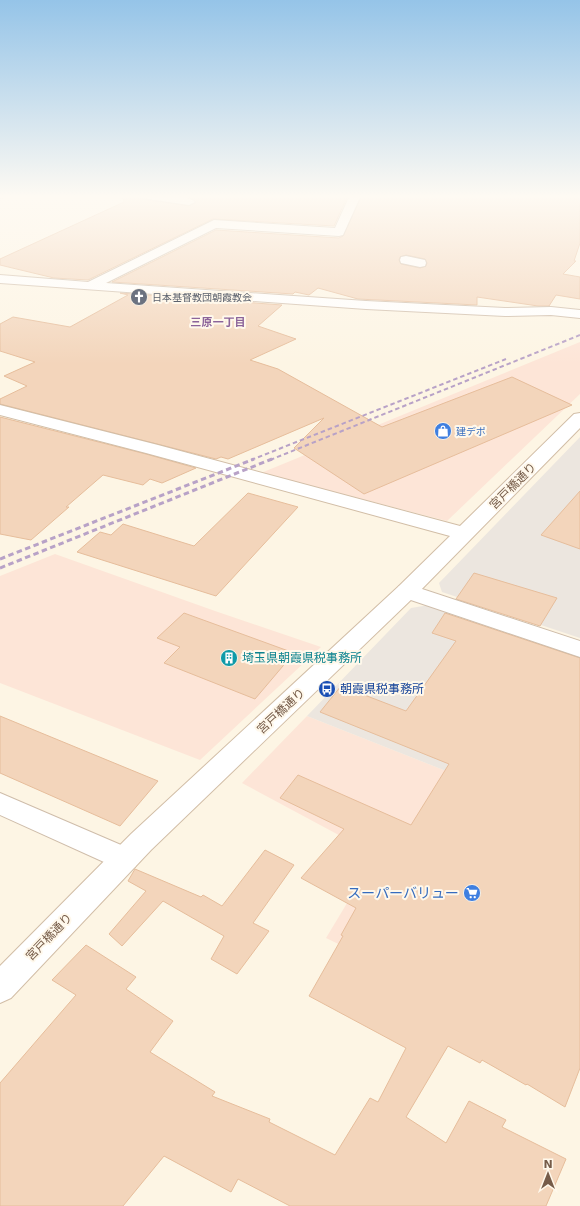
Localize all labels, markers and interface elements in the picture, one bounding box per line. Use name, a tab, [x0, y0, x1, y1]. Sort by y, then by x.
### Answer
church icon: 日本基督教団朝霞教会	[129, 287, 149, 307]
place label: 日本基督教団朝霞教会	[152, 292, 252, 303]
district label: 三原一丁目	[191, 316, 246, 329]
shop icon: 建デポ	[433, 421, 453, 441]
place label: 建デポ	[456, 426, 486, 437]
street label: 宮戸橋通り	[487, 460, 539, 512]
building icon: 埼玉県朝霞県税事務所	[219, 648, 239, 668]
place label: 埼玉県朝霞県税事務所	[242, 651, 362, 665]
bus stop icon: 朝霞県税事務所	[317, 679, 337, 699]
place label: 朝霞県税事務所	[340, 682, 424, 696]
street label: 宮戸橋通り	[254, 685, 308, 737]
supermarket icon: スーパーバリュー	[462, 883, 482, 903]
place label: スーパーバリュー	[347, 885, 459, 901]
street label: 宮戸橋通り	[23, 911, 75, 963]
north arrow	[528, 1154, 568, 1194]
text: N	[543, 1158, 553, 1171]

